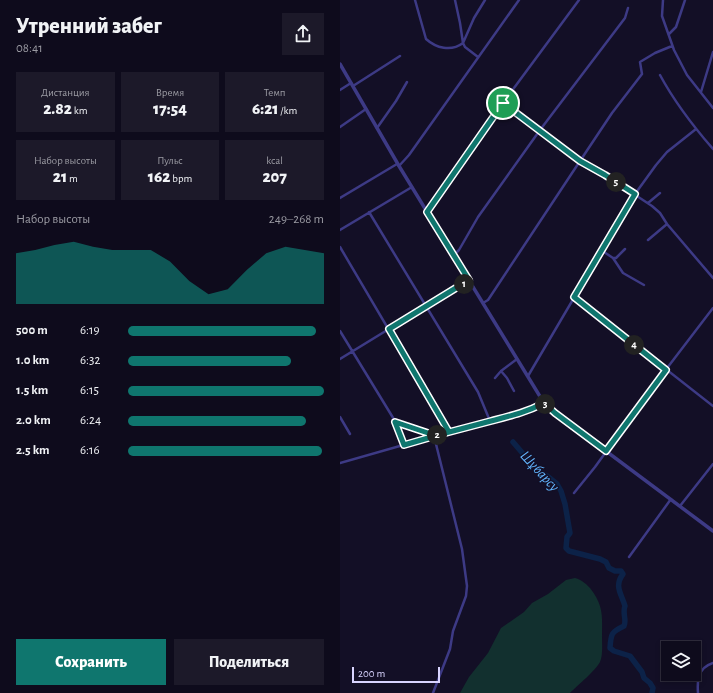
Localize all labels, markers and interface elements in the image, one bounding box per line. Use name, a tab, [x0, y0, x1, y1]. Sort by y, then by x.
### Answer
button: share	[282, 13, 324, 55]
text: Утренний забег	[16, 15, 162, 37]
text: 08:41	[16, 42, 43, 55]
pin	[486, 86, 520, 120]
text: Дистанция	[41, 87, 90, 98]
text: Время	[156, 87, 184, 98]
text: Темп	[264, 87, 286, 98]
icon: arrive	[492, 92, 514, 114]
text: 2.82	[43, 100, 72, 117]
text: 17:54	[153, 100, 187, 117]
text: 6:21	[252, 100, 279, 117]
text: km	[72, 105, 88, 116]
text: /km	[279, 105, 297, 116]
text: Набор высоты	[34, 155, 97, 166]
text: Пульс	[157, 155, 183, 166]
text: kcal	[266, 155, 283, 166]
text: 21	[53, 168, 67, 185]
text: 162	[148, 168, 170, 185]
text: 207	[262, 168, 287, 185]
pin: 5	[606, 172, 626, 192]
text: m	[67, 173, 78, 184]
text: bpm	[170, 173, 192, 184]
text: 5	[614, 176, 618, 187]
text: Набор высоты	[16, 213, 90, 226]
text: 249–268 m	[269, 213, 324, 226]
pin: 1	[454, 274, 474, 294]
text: 1	[462, 278, 466, 289]
text: 500 m	[16, 324, 48, 337]
text: 6:19	[80, 324, 100, 337]
pin: 4	[624, 335, 644, 355]
text: 4	[631, 339, 637, 350]
text: 1.0 km	[16, 354, 49, 367]
text: 6:32	[80, 354, 100, 367]
text: 1.5 km	[16, 384, 48, 397]
text: 6:15	[80, 384, 99, 397]
pin: 3	[535, 394, 555, 414]
text: 3	[543, 398, 547, 409]
text: 2.0 km	[16, 414, 51, 427]
text: 6:24	[80, 414, 101, 427]
pin: 2	[427, 425, 447, 445]
text: 2	[434, 429, 440, 440]
text: 2.5 km	[16, 444, 50, 457]
text: 6:16	[80, 444, 100, 457]
water label: Шұбарсу	[517, 448, 562, 495]
button: Сохранить	[16, 639, 166, 685]
button: Поделиться	[174, 639, 324, 685]
map controls	[661, 641, 701, 681]
button: layers	[661, 641, 701, 681]
scale bar	[352, 665, 440, 684]
text: 200 m	[358, 668, 385, 679]

